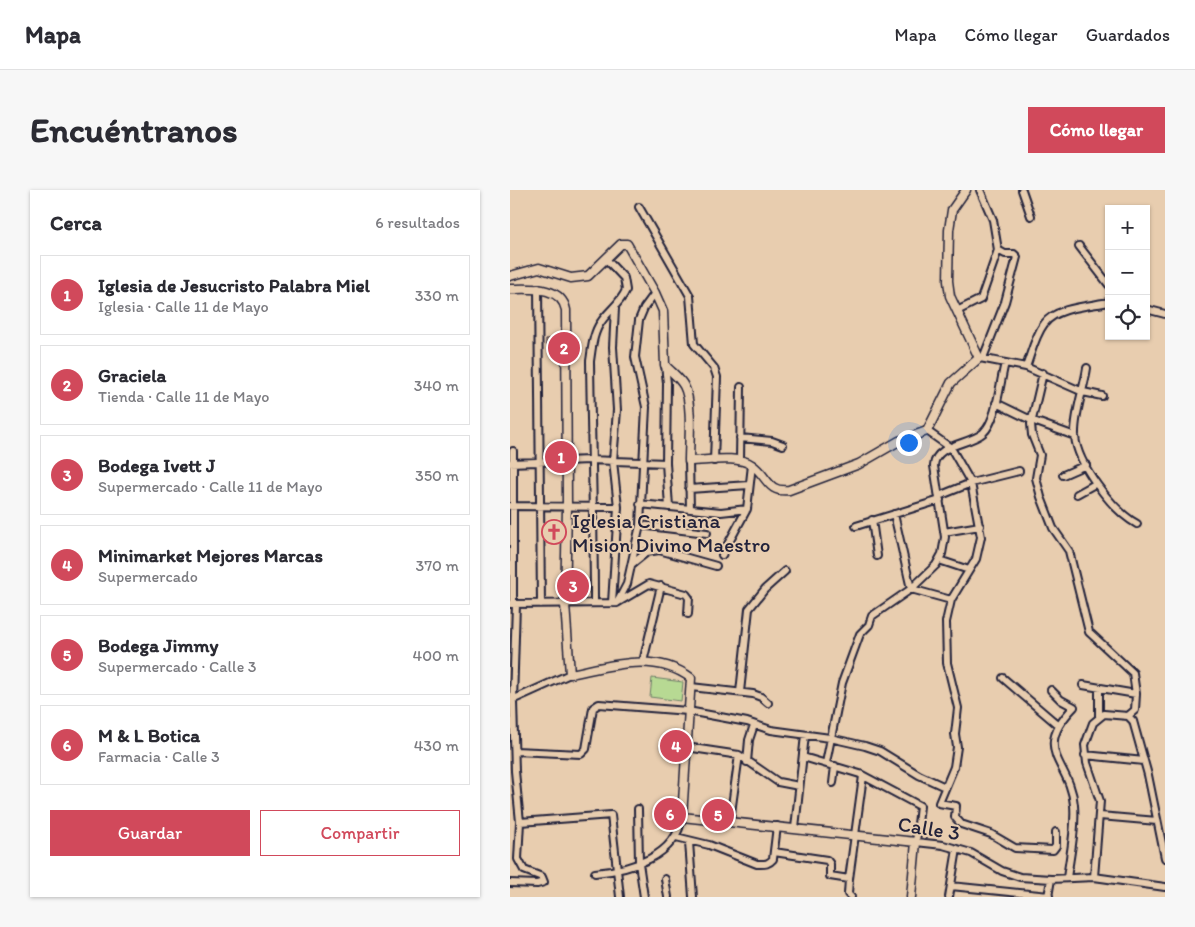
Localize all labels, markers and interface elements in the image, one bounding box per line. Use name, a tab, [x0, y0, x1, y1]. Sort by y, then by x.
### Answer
text: Mapa	[25, 20, 81, 49]
text: Mapa	[895, 24, 936, 46]
text: Cómo llegar	[964, 24, 1058, 46]
text: Guardados	[1086, 24, 1170, 46]
button: Cómo llegar	[1028, 107, 1165, 153]
text: Encuéntranos	[30, 109, 238, 151]
map controls	[1105, 205, 1150, 340]
button: +	[1105, 205, 1150, 250]
text: Cerca	[50, 210, 102, 235]
text: 6 resultados	[375, 213, 460, 232]
button: −	[1105, 250, 1150, 295]
text: Iglesia de Jesucristo Palabra Miel	[98, 274, 370, 297]
text: 1	[63, 286, 71, 305]
text: 330 m	[415, 286, 459, 305]
button: locate	[1105, 295, 1150, 340]
text: Iglesia · Calle 11 de Mayo	[98, 297, 269, 316]
pin: 2	[548, 329, 580, 367]
text: Graciela	[98, 364, 167, 387]
text: 2	[63, 376, 71, 395]
text: 340 m	[414, 376, 459, 395]
text: Tienda · Calle 11 de Mayo	[98, 387, 269, 406]
your location	[896, 430, 922, 456]
pin: 1	[545, 438, 577, 476]
text: Bodega Ivett J	[98, 454, 215, 477]
text: 3	[63, 466, 71, 485]
text: 350 m	[415, 466, 459, 485]
text: Supermercado · Calle 11 de Mayo	[98, 477, 323, 496]
place label: Iglesia Cristiana Mision Divino Maestro	[572, 508, 771, 557]
church icon: Iglesia Cristiana Mision Divino Maestro	[541, 519, 567, 545]
text: Minimarket Mejores Marcas	[98, 544, 323, 567]
text: 4	[62, 556, 72, 575]
text: 370 m	[415, 556, 459, 575]
text: Supermercado	[98, 567, 198, 586]
pin: 3	[557, 567, 589, 605]
text: Bodega Jimmy	[98, 634, 218, 657]
text: 5	[63, 646, 71, 665]
text: 400 m	[413, 646, 459, 665]
text: Supermercado · Calle 3	[98, 657, 257, 676]
text: M & L Botica	[98, 724, 200, 747]
pin: 4	[660, 727, 692, 765]
text: 6	[63, 736, 71, 755]
text: 430 m	[414, 736, 459, 755]
text: Farmacia · Calle 3	[98, 747, 220, 766]
pin: 6	[654, 795, 686, 833]
pin: 5	[702, 796, 734, 834]
button: Guardar	[50, 810, 250, 856]
button: Compartir	[260, 810, 460, 856]
street label: Calle 3	[896, 811, 962, 845]

